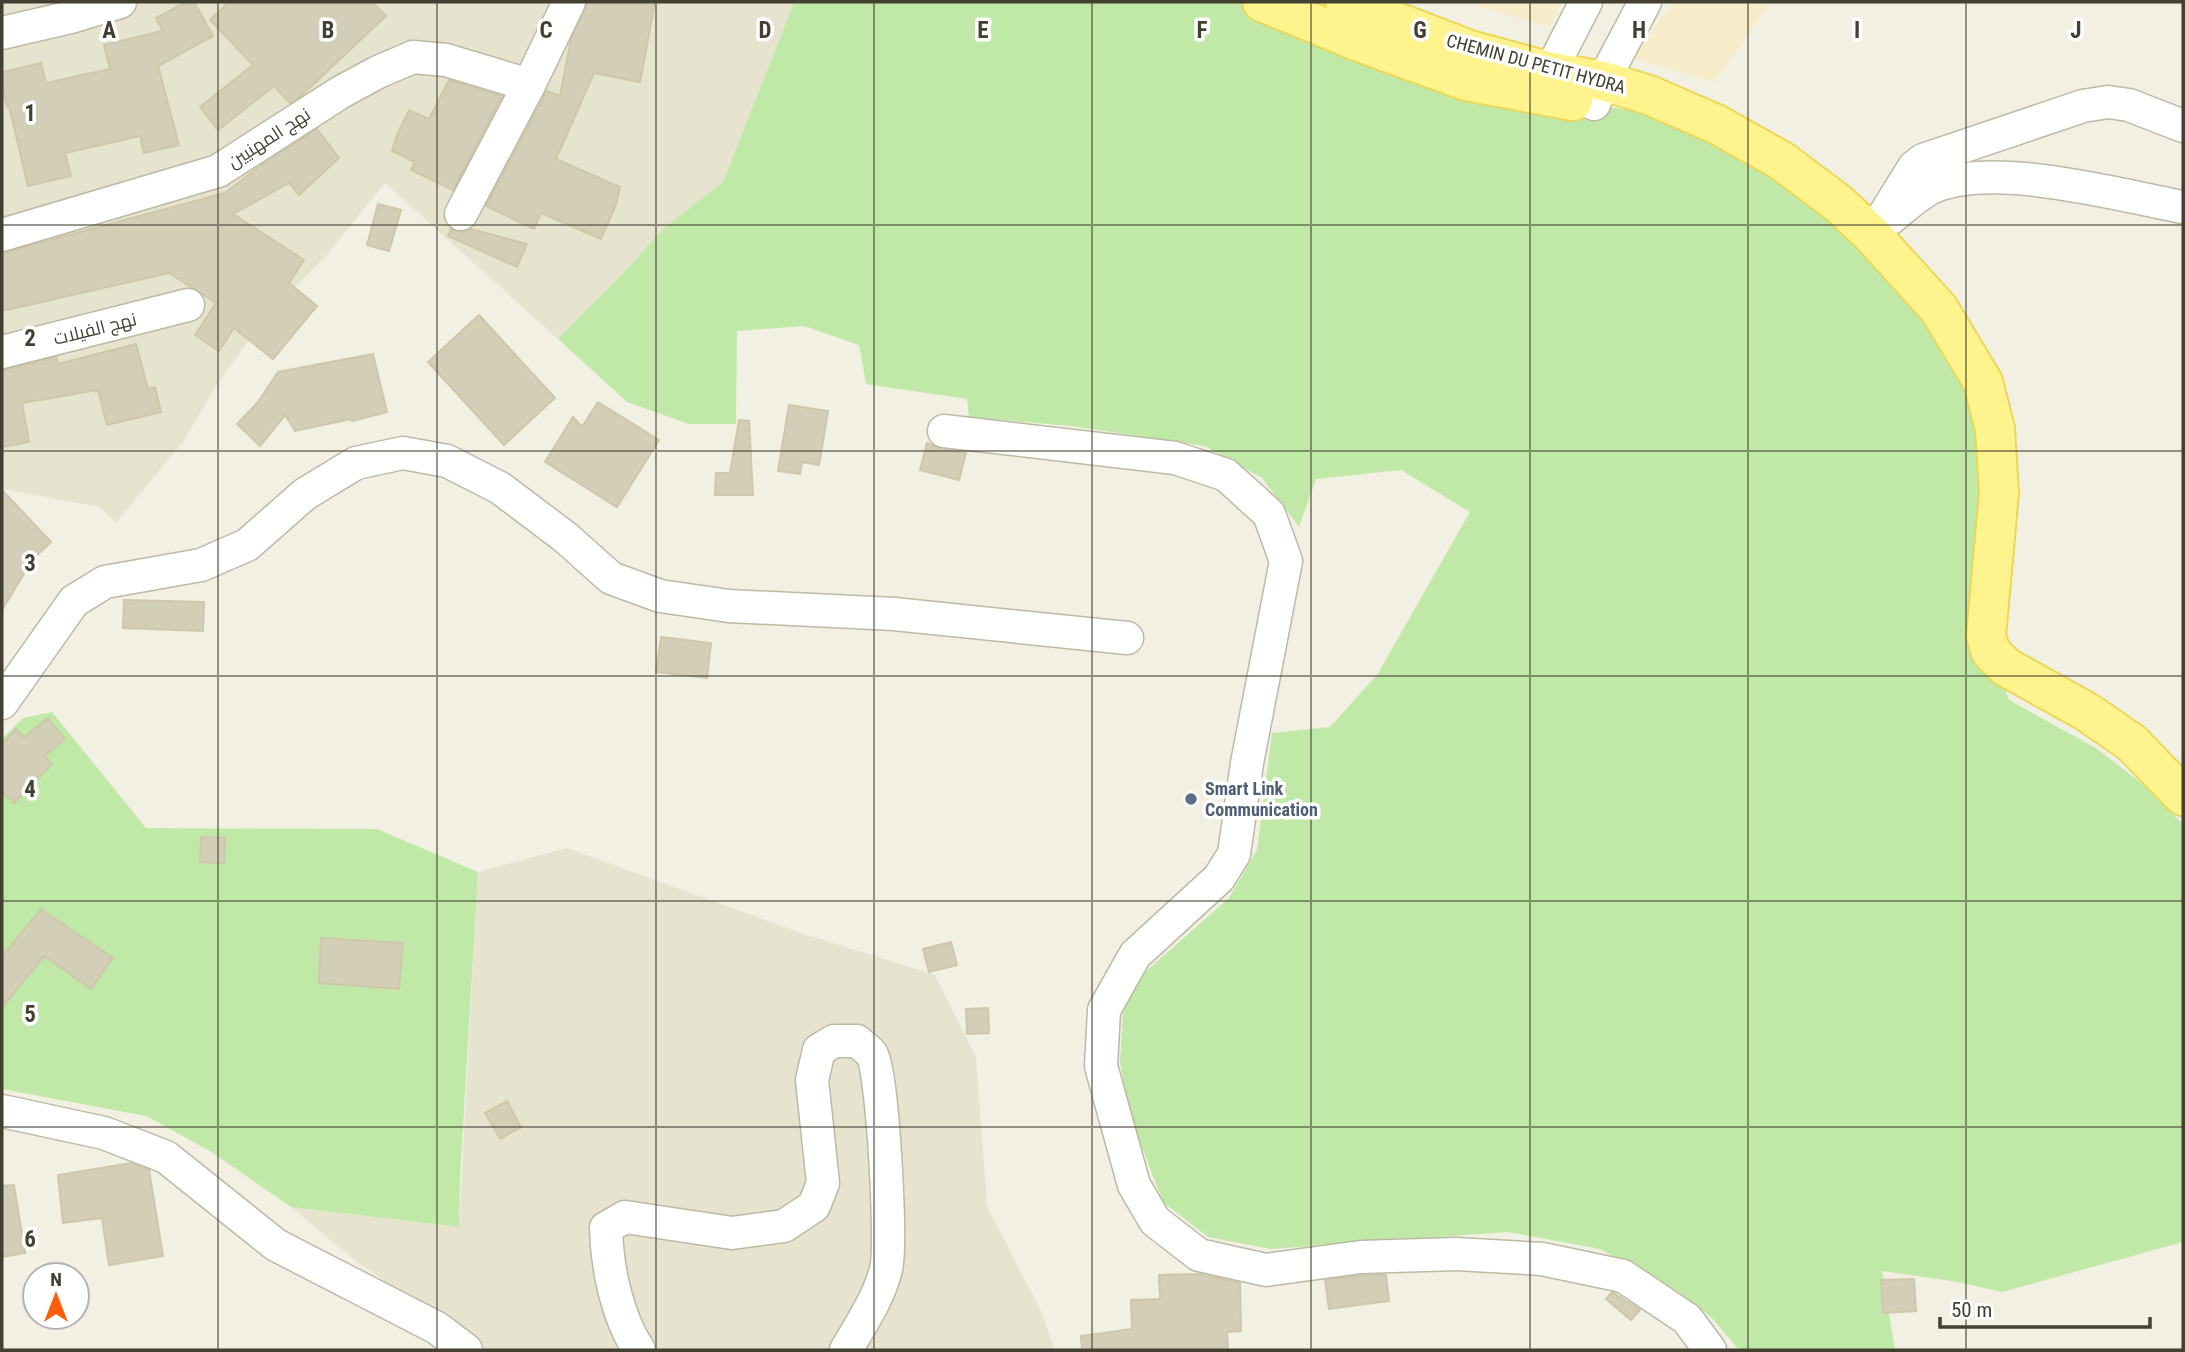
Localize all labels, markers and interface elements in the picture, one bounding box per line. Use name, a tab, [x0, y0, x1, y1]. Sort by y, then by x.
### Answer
text: A	[102, 17, 116, 44]
text: B	[322, 17, 334, 44]
text: C	[539, 17, 553, 44]
text: D	[759, 17, 772, 44]
text: E	[977, 17, 989, 44]
text: F	[1197, 17, 1208, 44]
text: G	[1413, 17, 1427, 44]
text: H	[1632, 17, 1646, 44]
text: I	[1854, 17, 1860, 44]
text: J	[2070, 17, 2082, 44]
street label: CHEMIN DU PETIT HYDRA	[1444, 29, 1629, 98]
text: 1	[24, 100, 36, 127]
street label: نهج المهنيين	[223, 103, 315, 174]
street label: نهج الفيلات	[51, 308, 139, 351]
text: 2	[24, 325, 36, 352]
text: 3	[24, 550, 36, 577]
text: 4	[24, 776, 36, 803]
place label: Smart Link Communication	[1205, 778, 1318, 820]
marker: Smart Link Communication	[1183, 791, 1199, 807]
text: 5	[24, 1001, 36, 1028]
text: 6	[24, 1226, 36, 1253]
north arrow	[21, 1261, 91, 1331]
text: N	[50, 1268, 62, 1291]
scale bar	[1940, 1286, 2150, 1330]
text: 50 m	[1951, 1298, 1992, 1322]

